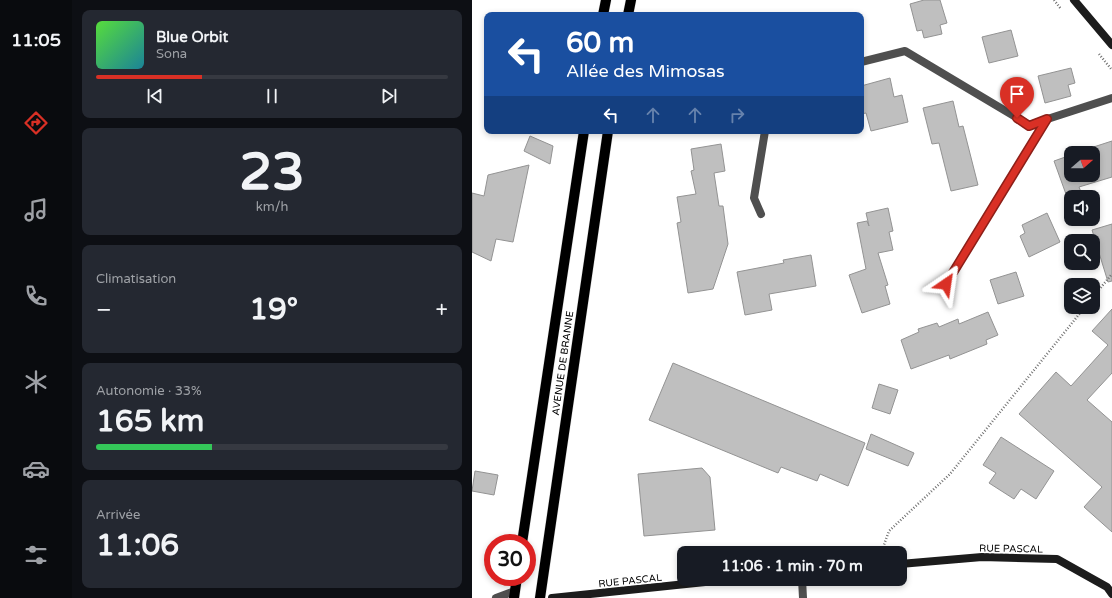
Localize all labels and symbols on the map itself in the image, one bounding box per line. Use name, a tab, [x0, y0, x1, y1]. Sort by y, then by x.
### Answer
pin	[1000, 77, 1034, 118]
north arrow	[1064, 146, 1100, 182]
position arrow	[925, 263, 967, 305]
street label: AVENUE DE BRANNE	[550, 310, 576, 416]
speed limit sign: 30	[484, 534, 536, 586]
street label: RUE PASCAL	[979, 542, 1043, 556]
street label: RUE PASCAL	[598, 572, 663, 590]

